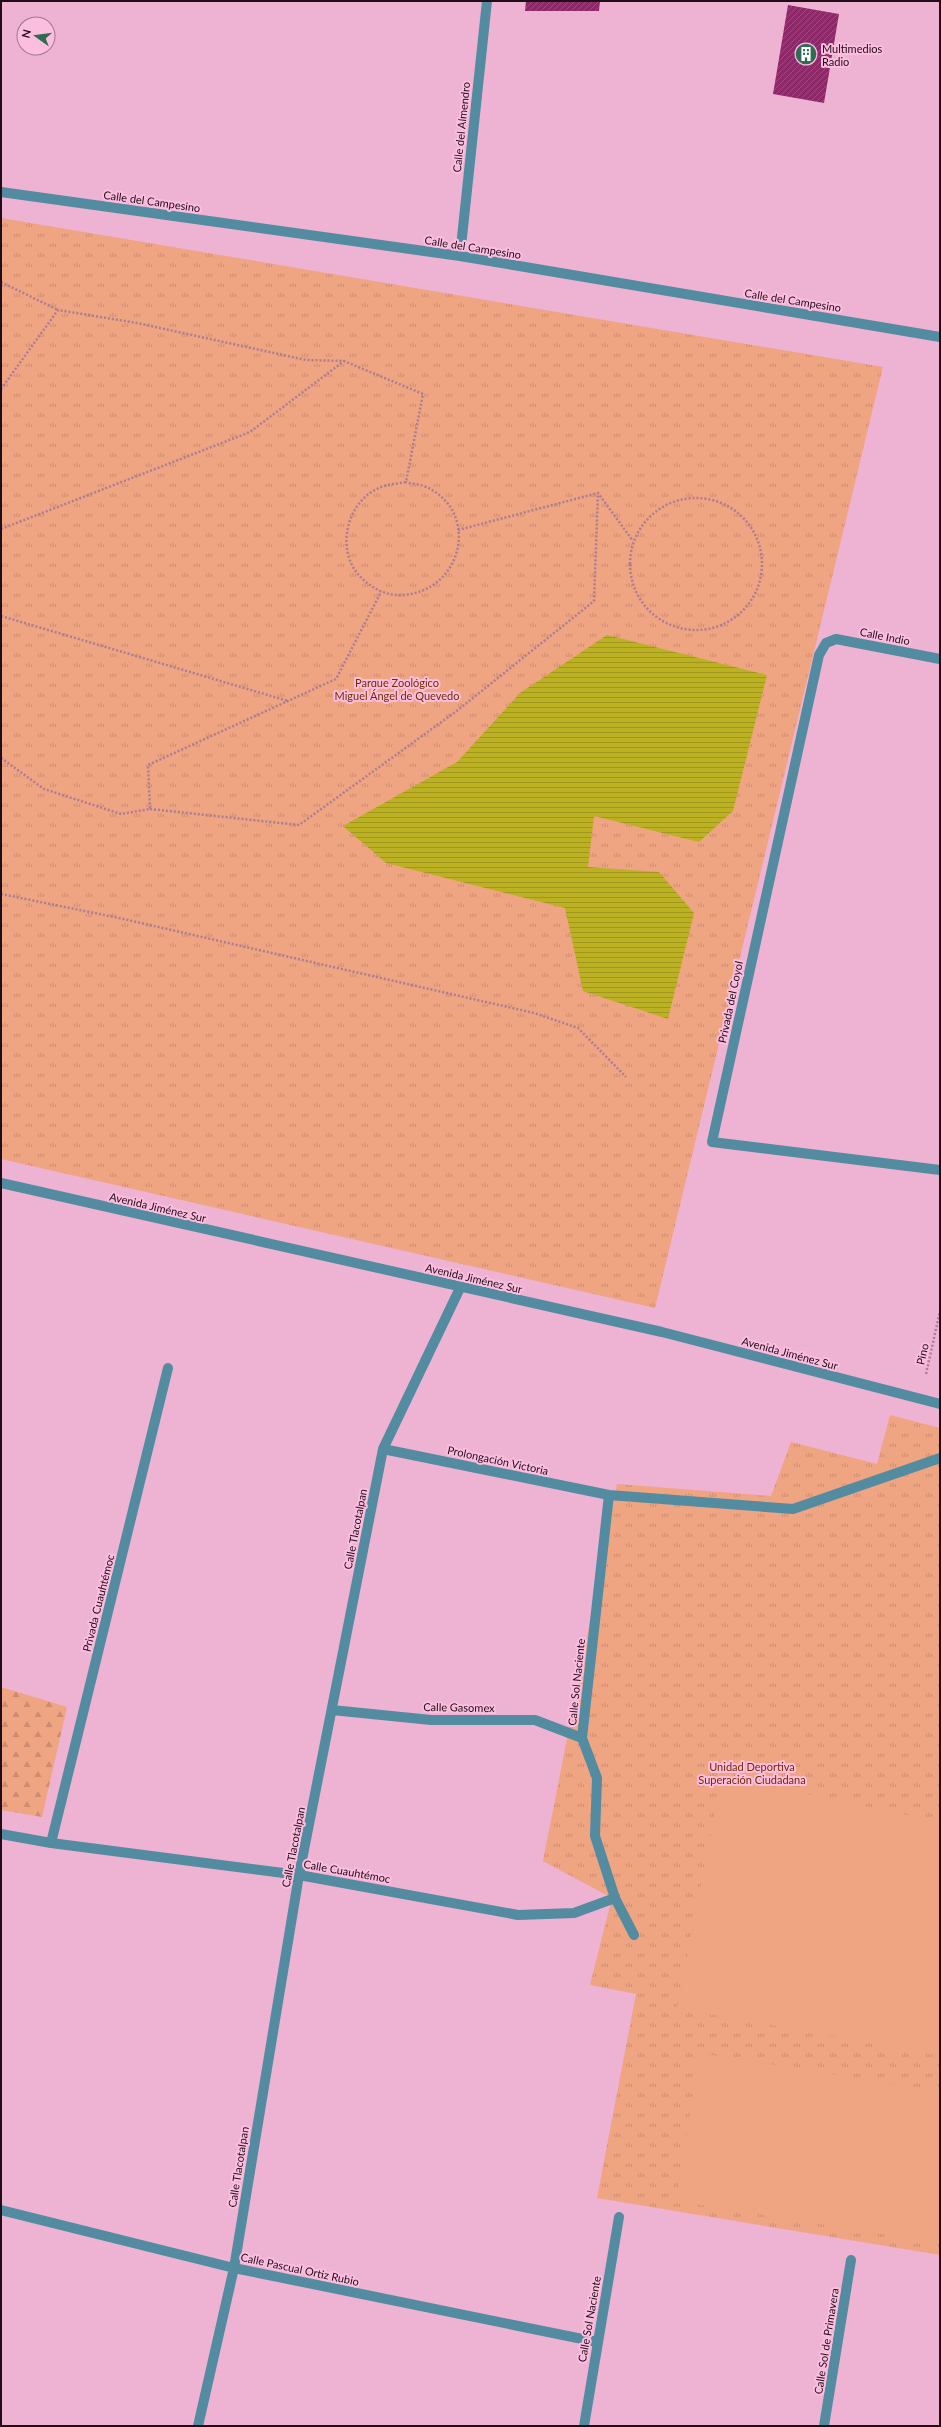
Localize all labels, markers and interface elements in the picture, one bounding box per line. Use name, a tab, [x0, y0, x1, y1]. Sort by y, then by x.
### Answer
north arrow	[16, 16, 56, 56]
text: N	[18, 28, 33, 39]
building icon: Multimedios Radio	[793, 41, 819, 67]
place label: Multimedios Radio	[822, 42, 883, 68]
street label: Calle del Almendro	[450, 81, 472, 173]
street label: Calle del Campesino	[103, 188, 201, 214]
street label: Calle del Campesino	[424, 233, 522, 261]
street label: Calle del Campesino	[744, 286, 842, 314]
street label: Calle Indio	[859, 625, 911, 647]
park label: Parque Zoológico Miguel Ángel de Quevedo	[335, 676, 459, 702]
street label: Privada del Coyol	[715, 960, 745, 1044]
street label: Avenida Jiménez Sur	[108, 1190, 208, 1224]
street label: Avenida Jiménez Sur	[424, 1261, 524, 1295]
street label: Avenida Jiménez Sur	[740, 1334, 840, 1372]
street label: Pino	[913, 1342, 931, 1366]
street label: Prolongación Victoria	[446, 1443, 550, 1477]
street label: Calle Tlacotalpan	[341, 1488, 369, 1570]
street label: Privada Cuauhtémoc	[80, 1553, 116, 1653]
street label: Calle Sol Naciente	[565, 1638, 587, 1726]
street label: Calle Gasomex	[423, 1700, 495, 1714]
park label: Unidad Deportiva Superación Ciudadana	[698, 1760, 806, 1786]
street label: Calle Tlacotalpan	[279, 1806, 307, 1888]
street label: Calle Cuauhtémoc	[303, 1857, 391, 1885]
street label: Calle Tlacotalpan	[225, 2126, 251, 2208]
street label: Calle Pascual Ortiz Rubio	[240, 2250, 360, 2288]
street label: Calle Sol Naciente	[575, 2275, 603, 2363]
street label: Calle Sol de Primavera	[811, 2287, 841, 2395]

